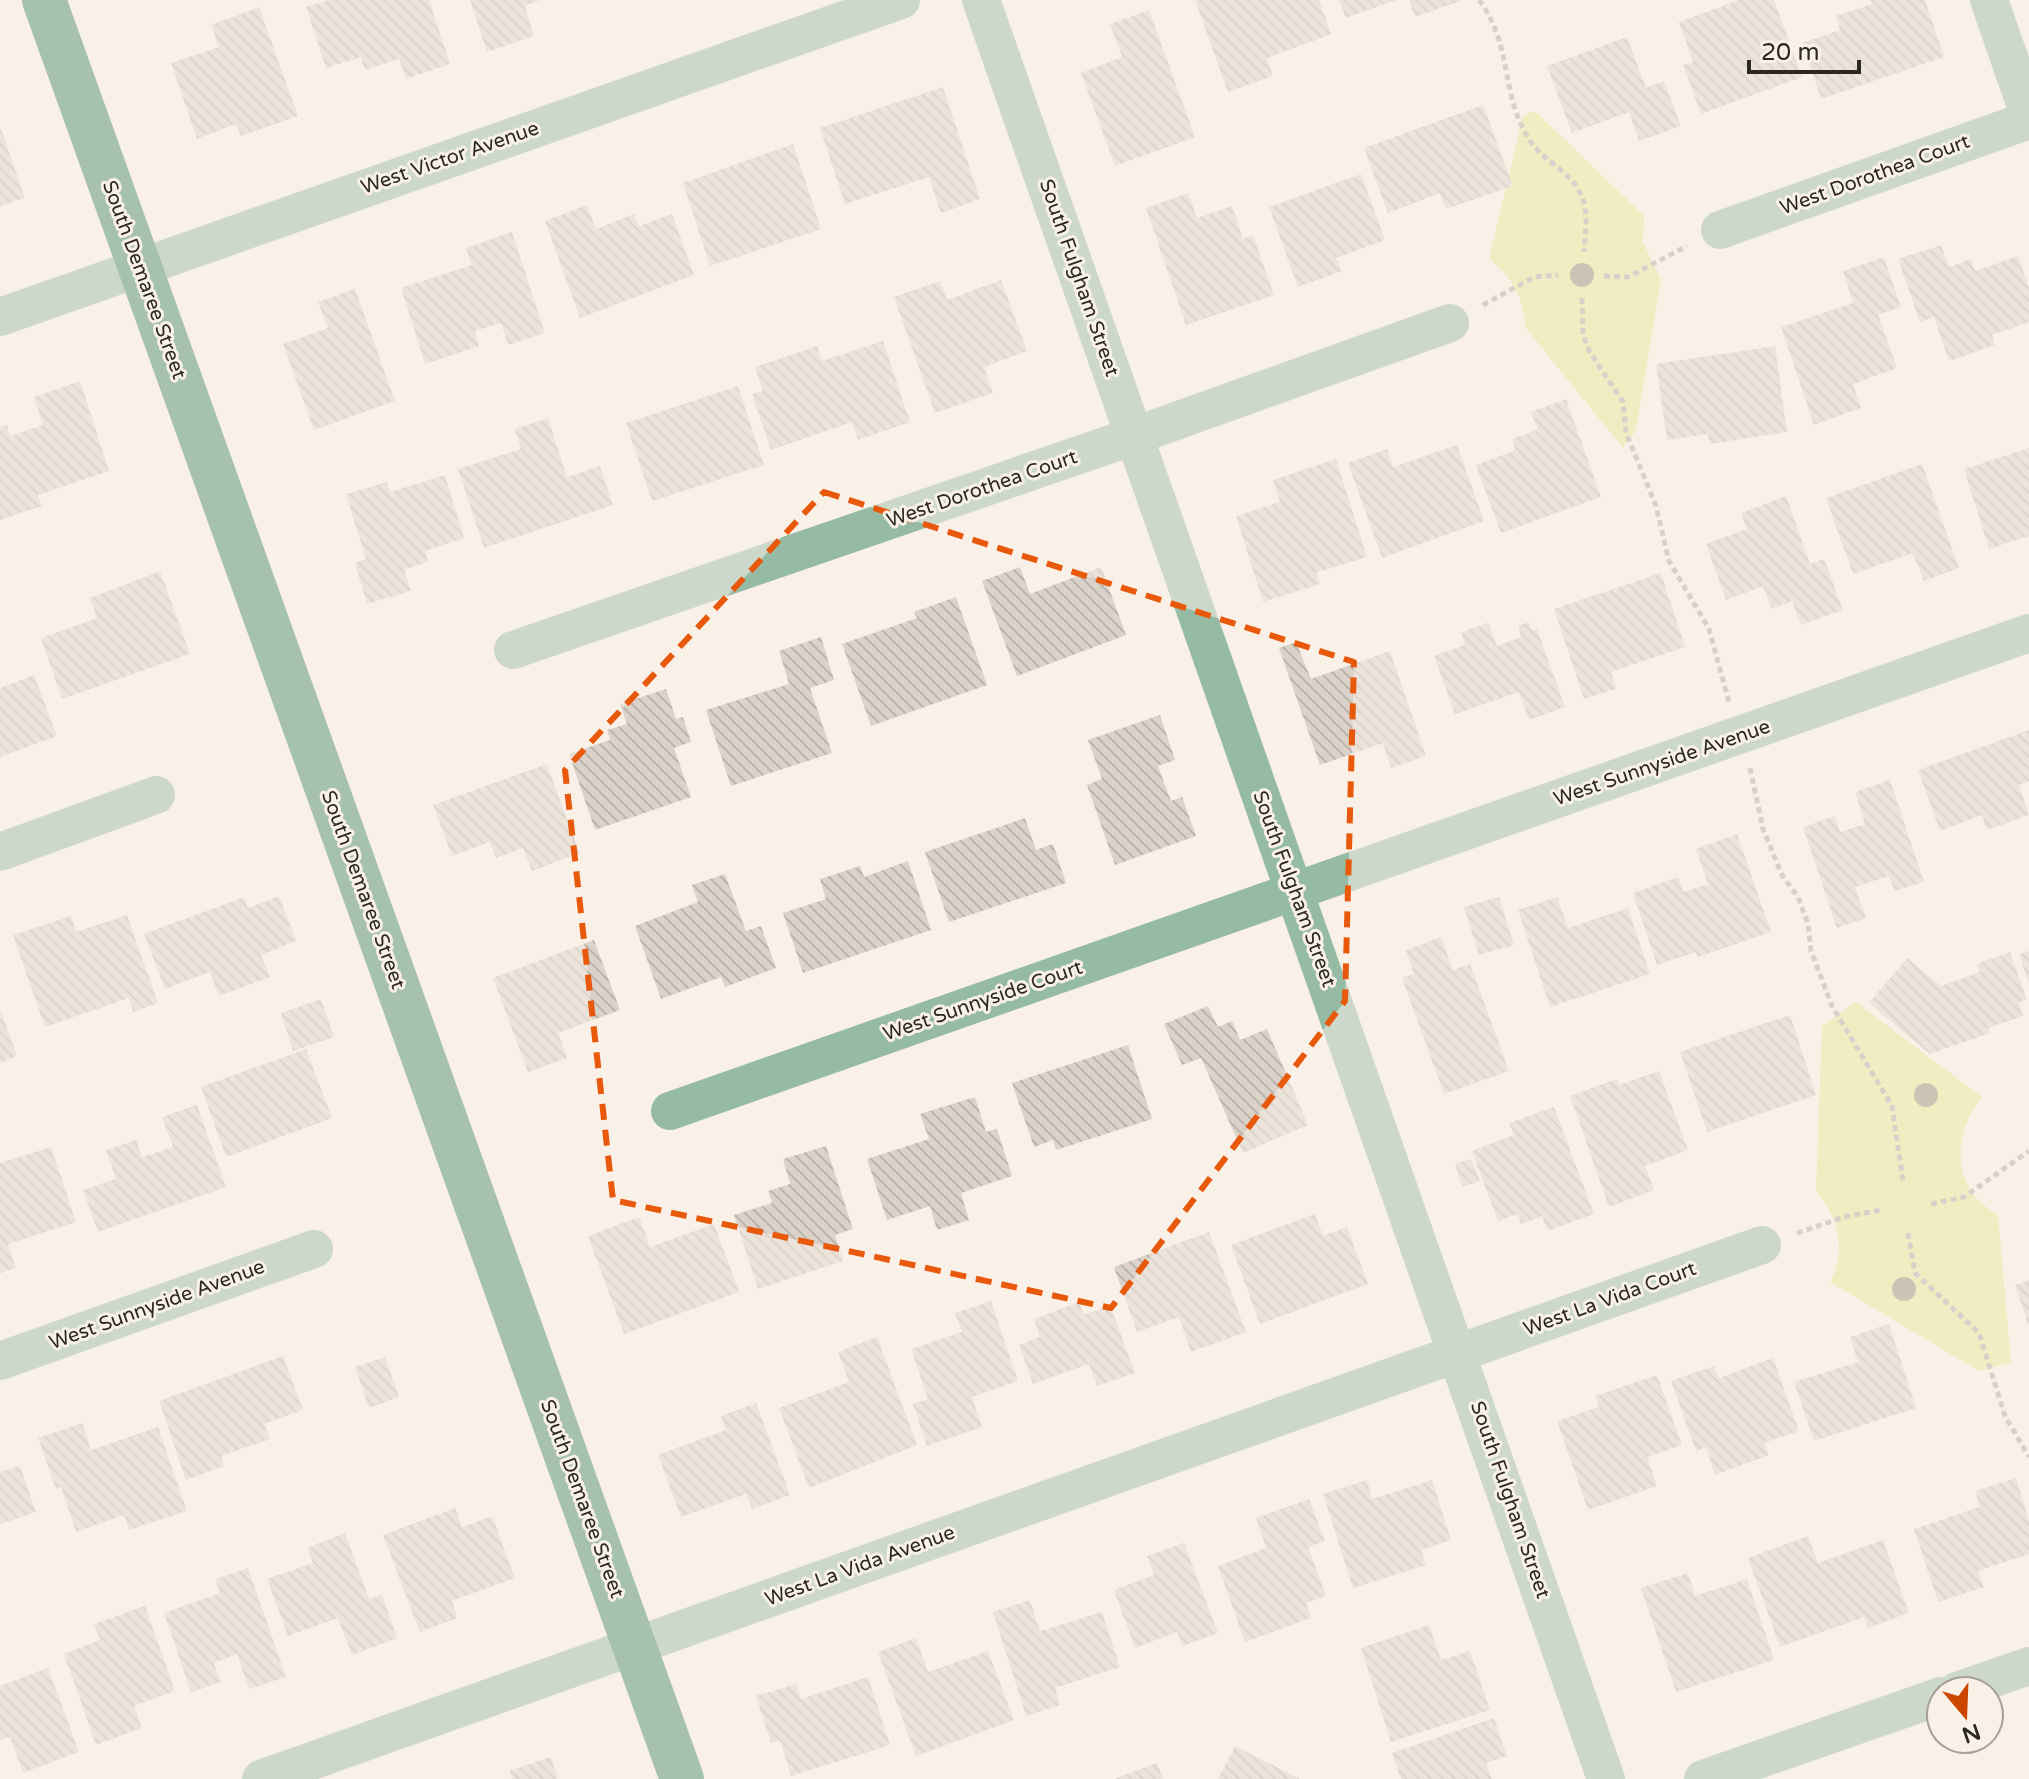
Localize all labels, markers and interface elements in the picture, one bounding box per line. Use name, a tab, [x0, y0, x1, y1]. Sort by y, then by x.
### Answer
scale bar	[1749, 24, 1859, 74]
text: 20 m	[1761, 38, 1819, 67]
street label: West Victor Avenue	[358, 116, 542, 200]
street label: West Dorothea Court	[1777, 129, 1973, 220]
street label: South Fulgham Street	[1034, 176, 1124, 380]
street label: South Demaree Street	[97, 177, 191, 383]
street label: West Dorothea Court	[884, 445, 1081, 533]
street label: West Sunnyside Avenue	[1551, 715, 1773, 811]
street label: South Demaree Street	[316, 787, 410, 993]
street label: South Fulgham Street	[1247, 788, 1341, 991]
street label: West Sunnyside Court	[880, 955, 1086, 1046]
street label: West Sunnyside Avenue	[46, 1255, 268, 1355]
street label: West La Vida Court	[1520, 1256, 1700, 1341]
street label: South Demaree Street	[535, 1396, 629, 1602]
street label: South Fulgham Street	[1465, 1398, 1555, 1602]
street label: West La Vida Avenue	[762, 1520, 958, 1612]
north arrow	[1925, 1675, 2005, 1755]
text: N	[1959, 1718, 1984, 1748]

